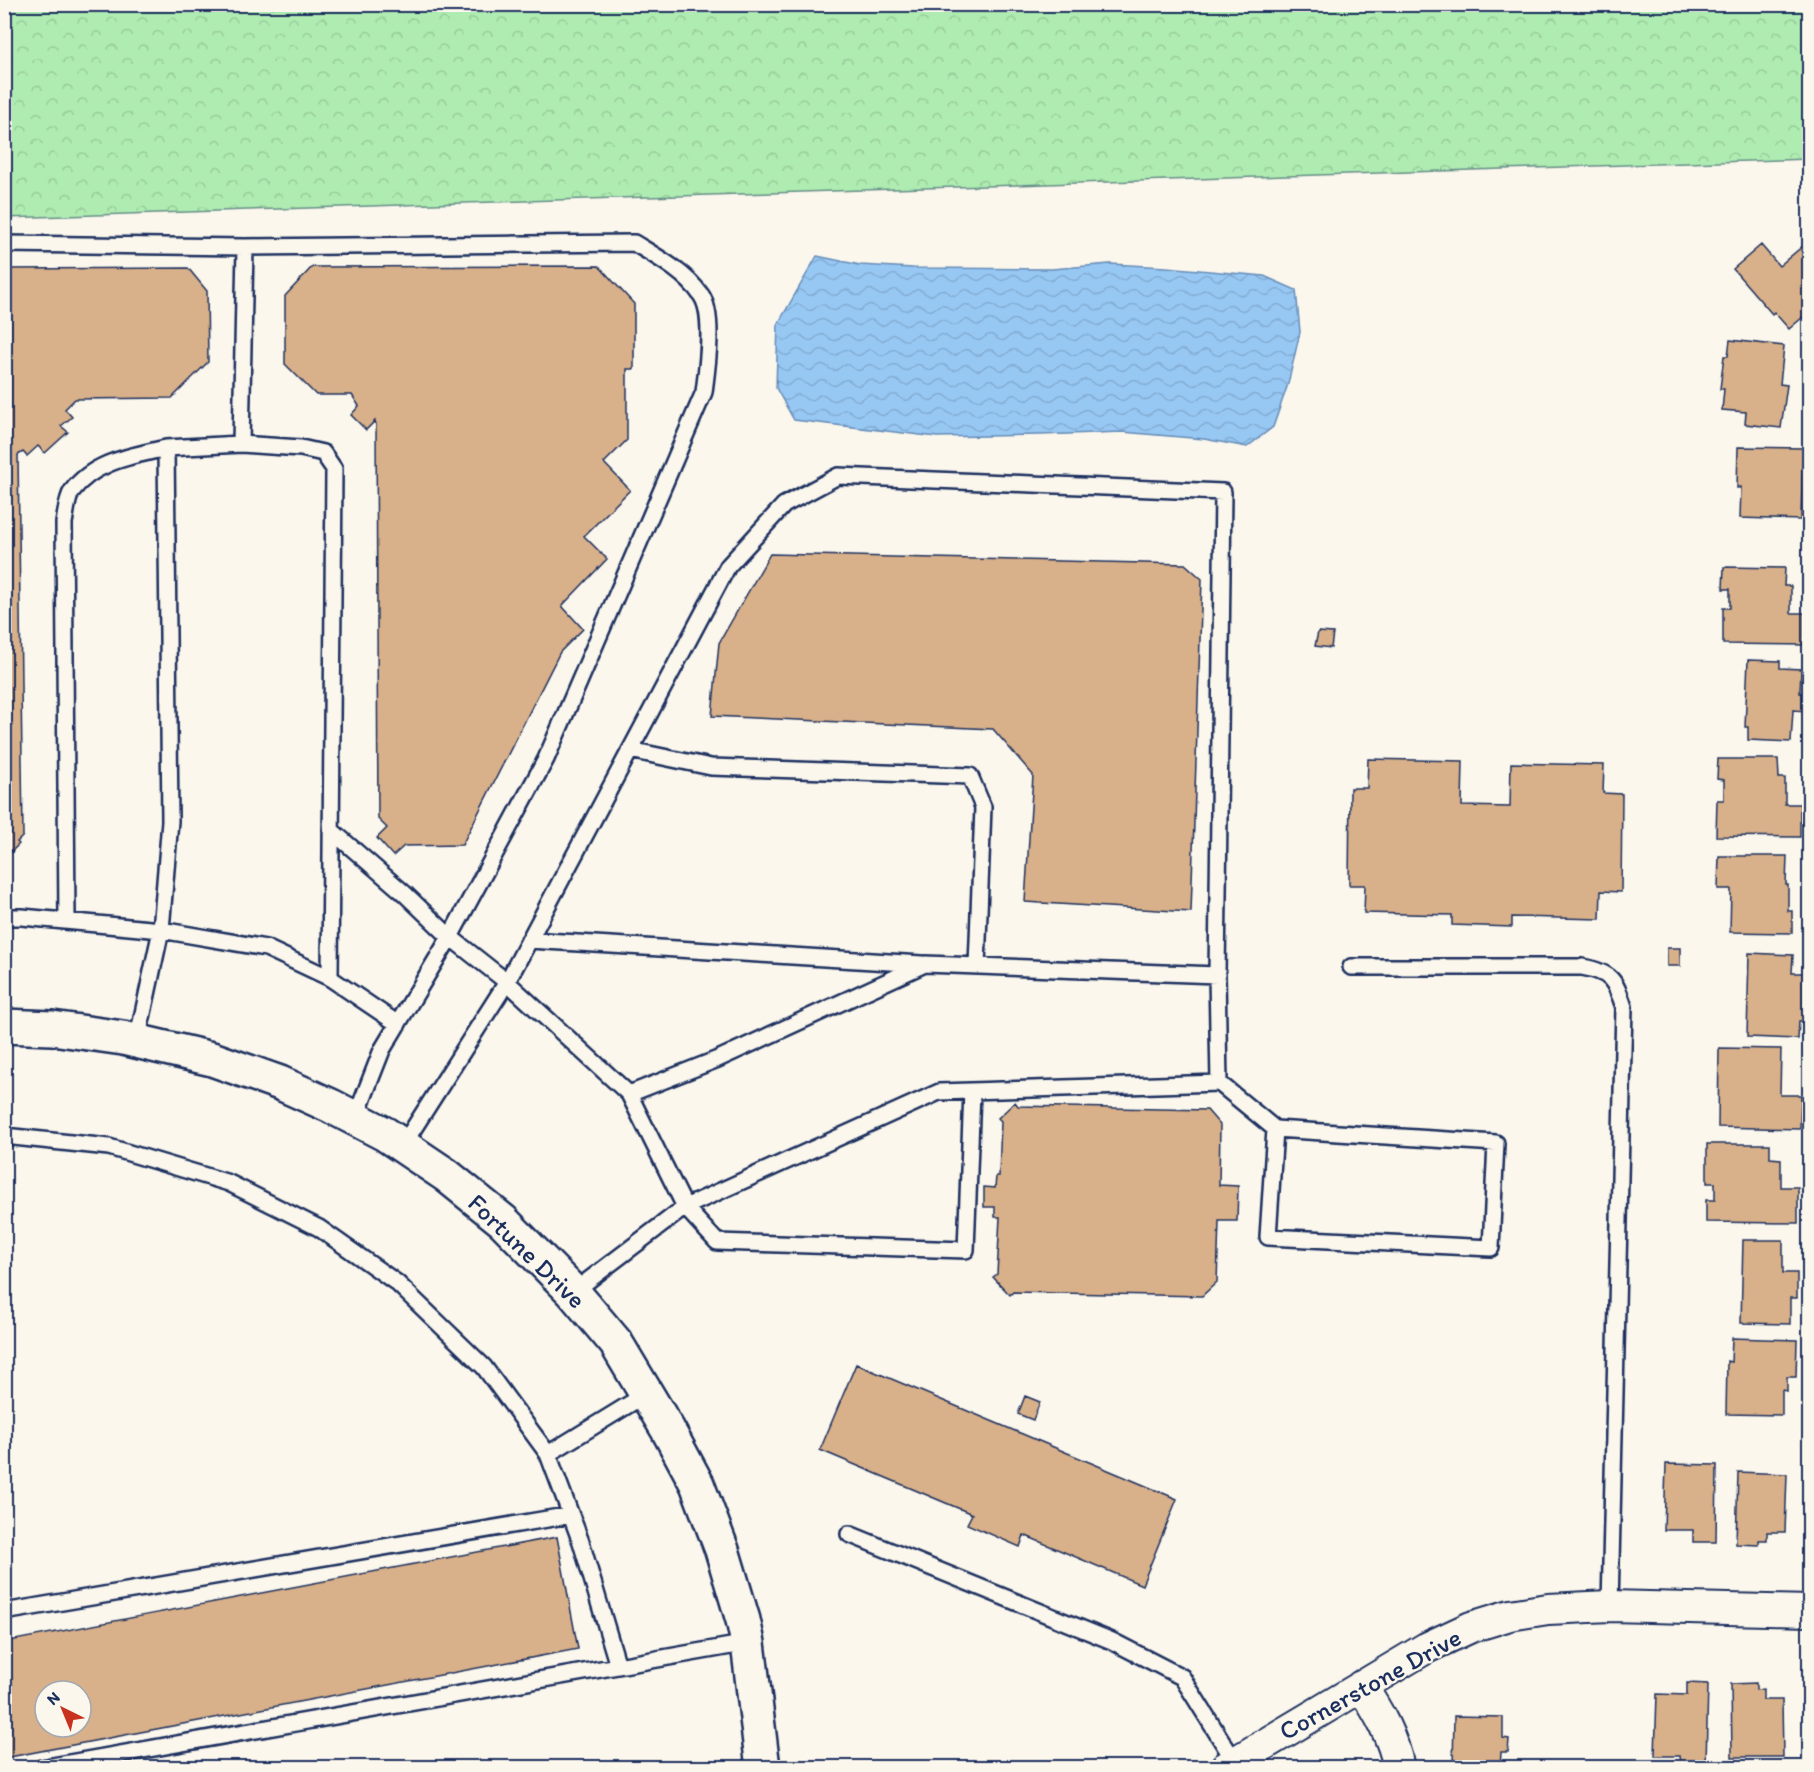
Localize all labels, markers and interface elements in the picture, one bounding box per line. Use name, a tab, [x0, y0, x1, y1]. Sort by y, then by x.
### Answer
street label: Fortune Drive	[461, 1187, 593, 1315]
street label: Cornerstone Drive	[1273, 1621, 1467, 1747]
north arrow	[33, 1679, 93, 1739]
text: N	[43, 1688, 64, 1709]

